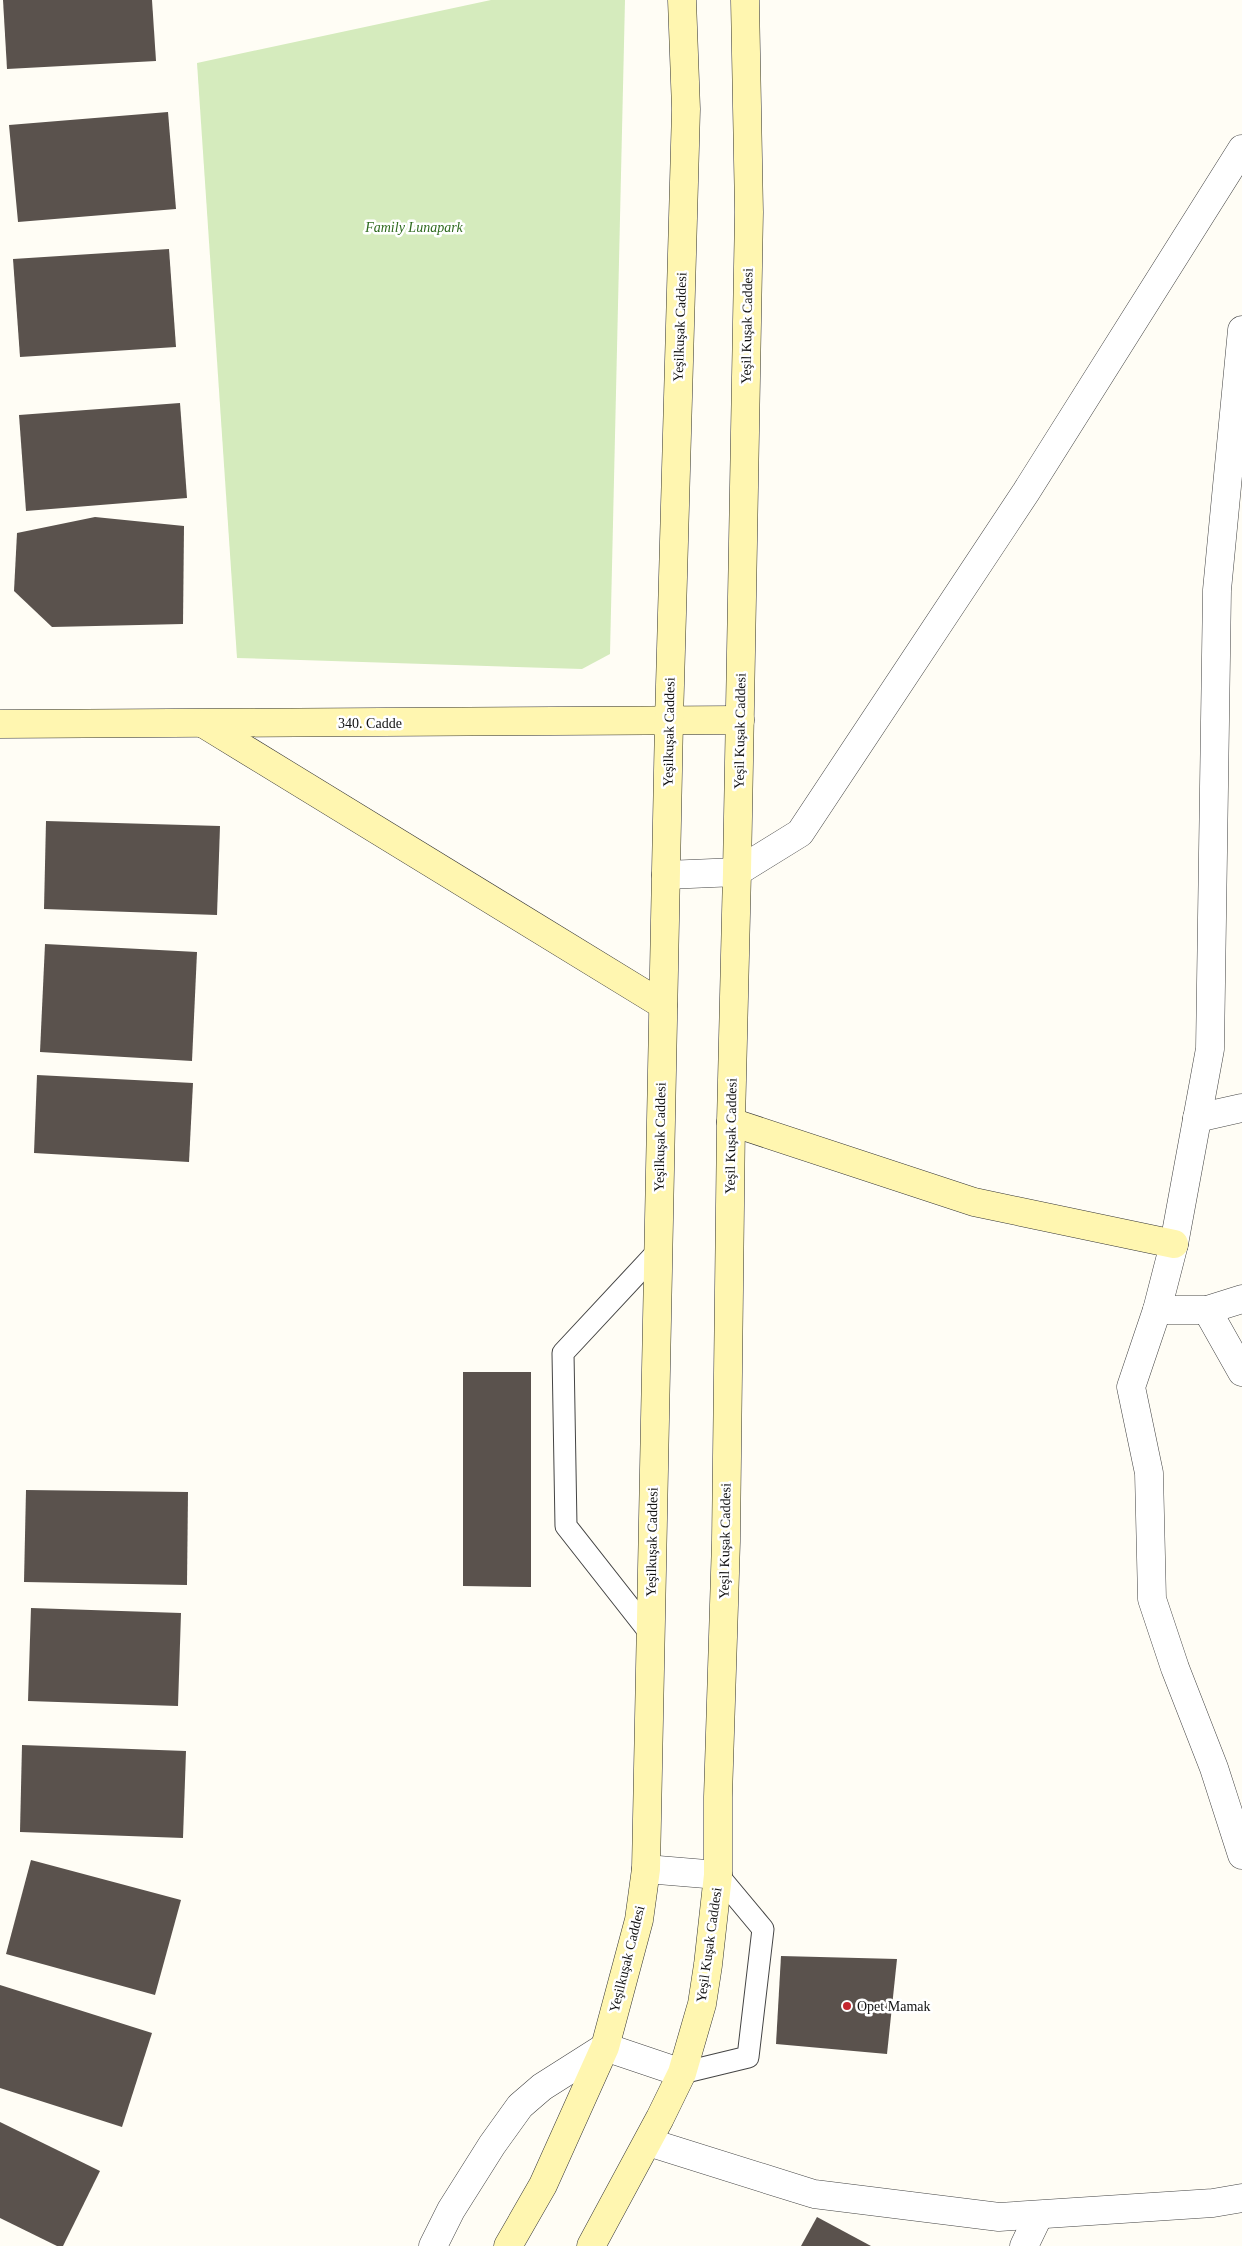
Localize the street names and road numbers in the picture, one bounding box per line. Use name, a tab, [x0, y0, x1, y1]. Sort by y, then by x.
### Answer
street label: Yeşil Kuşak Caddesi	[738, 268, 756, 384]
street label: Yeşilkuşak Caddesi	[671, 272, 689, 382]
street label: Yeşil Kuşak Caddesi	[731, 673, 749, 789]
street label: Yeşilkuşak Caddesi	[661, 677, 677, 787]
street label: 340. Cadde	[338, 716, 402, 731]
street label: Yeşil Kuşak Caddesi	[722, 1078, 740, 1194]
street label: Yeşilkuşak Caddesi	[652, 1082, 668, 1192]
street label: Yeşil Kuşak Caddesi	[716, 1483, 734, 1599]
street label: Yeşilkuşak Caddesi	[644, 1487, 660, 1597]
street label: Yeşil Kuşak Caddesi	[693, 1886, 725, 2003]
street label: Yeşilkuşak Caddesi	[606, 1904, 648, 2014]

